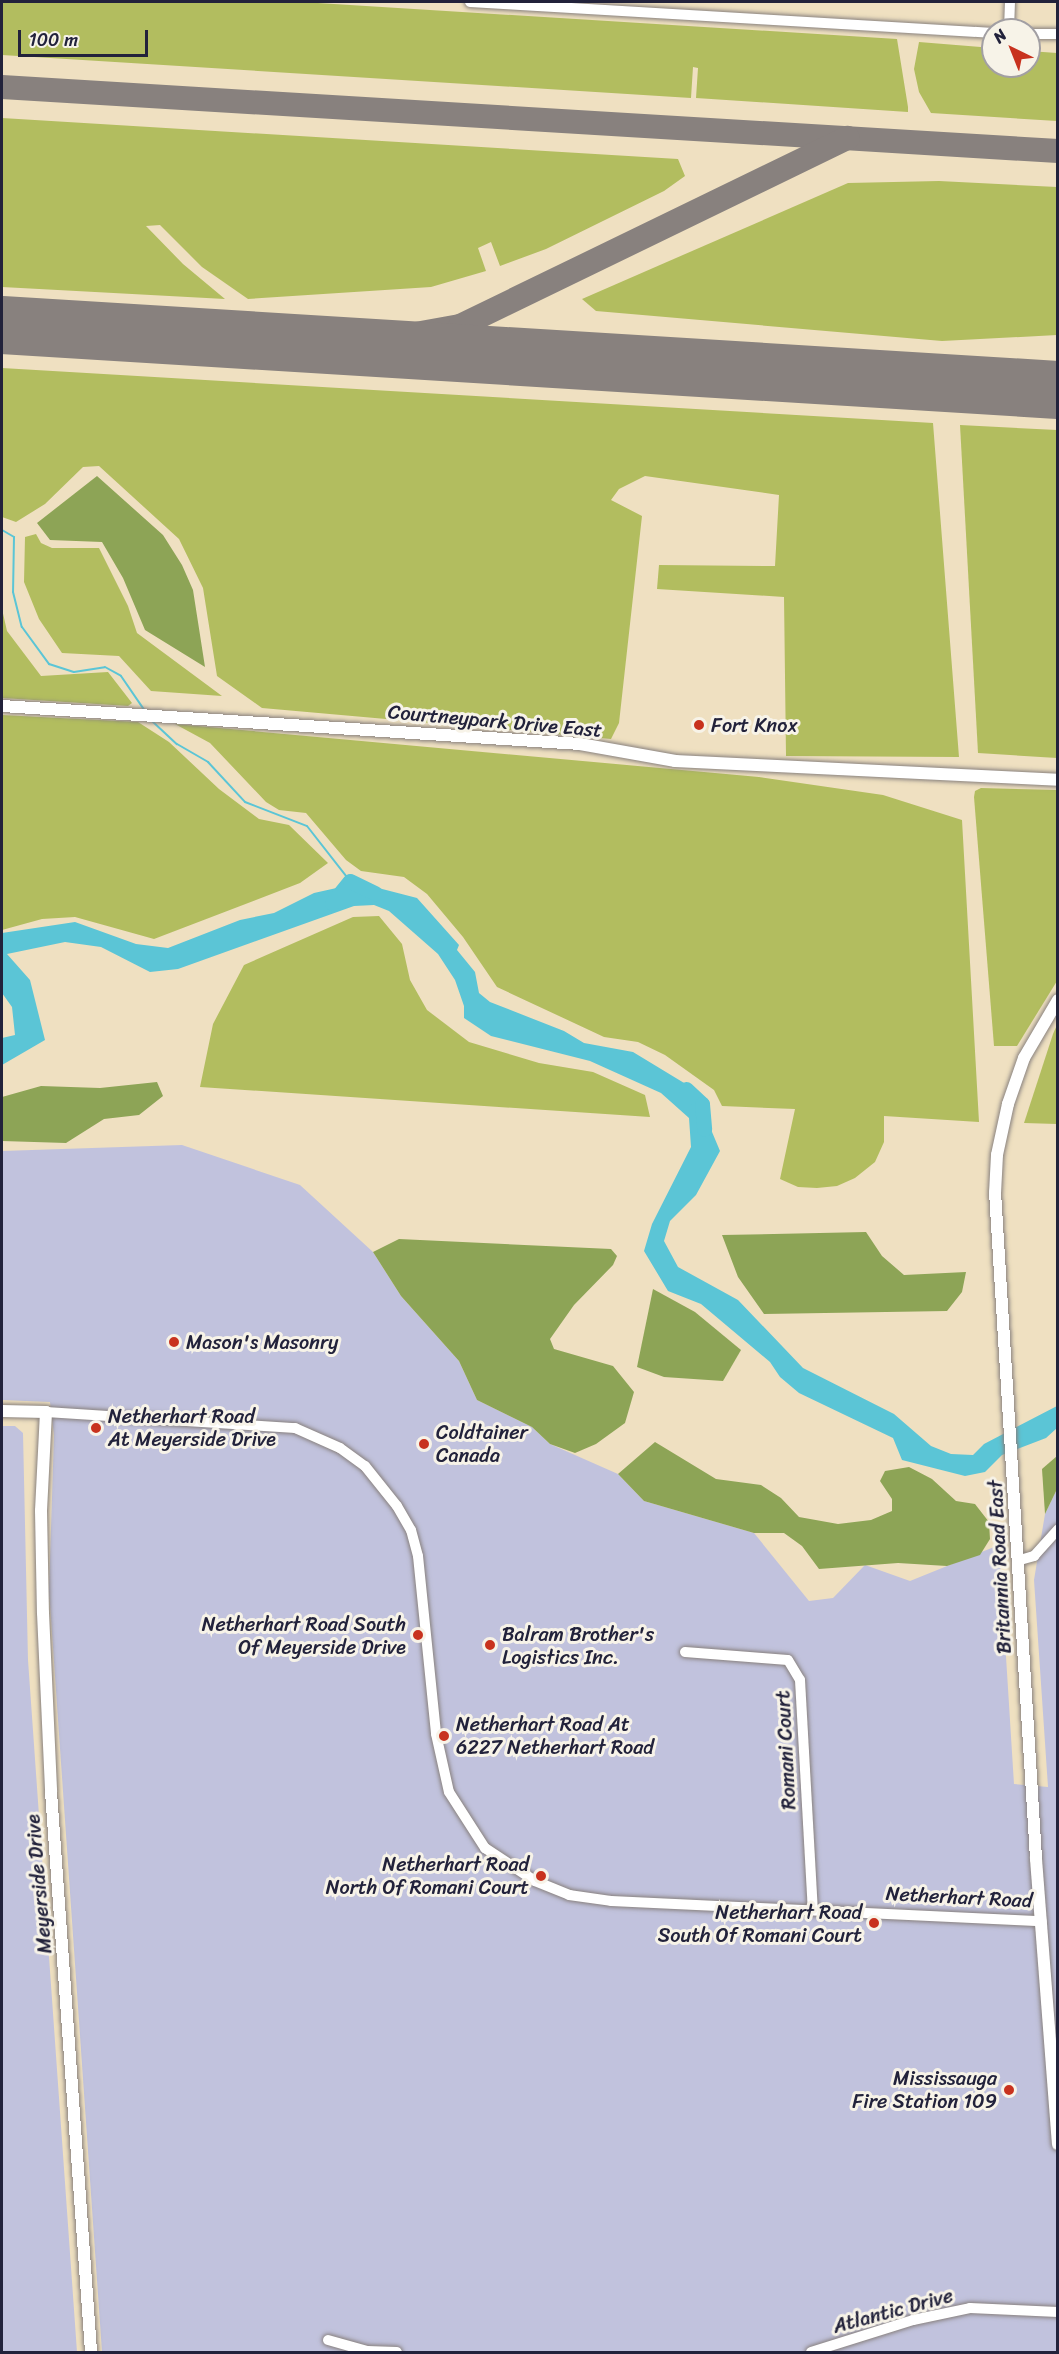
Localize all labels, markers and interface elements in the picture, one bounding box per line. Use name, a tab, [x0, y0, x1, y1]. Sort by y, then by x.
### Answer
scale bar	[21, 18, 152, 56]
north arrow	[981, 18, 1041, 78]
text: N	[986, 22, 1014, 50]
text: 100 m	[29, 24, 78, 56]
street label: Courtneypark Drive East	[387, 700, 603, 742]
place label: Fort Knox	[711, 713, 798, 737]
marker: Fort Knox	[692, 718, 706, 732]
place label: Mason's Masonry	[186, 1330, 338, 1354]
marker: Mason's Masonry	[167, 1335, 181, 1349]
place label: Netherhart Road At Meyerside Drive	[108, 1404, 276, 1451]
place label: Coldtainer Canada	[436, 1420, 528, 1467]
marker: Netherhart Road At Meyerside Drive	[89, 1421, 103, 1435]
marker: Coldtainer Canada	[417, 1437, 431, 1451]
street label: Britannia Road East	[983, 1479, 1017, 1655]
place label: Netherhart Road South Of Meyerside Drive	[201, 1612, 406, 1659]
place label: Balram Brother's Logistics Inc.	[502, 1622, 655, 1669]
marker: Netherhart Road South Of Meyerside Drive	[411, 1628, 425, 1642]
marker: Balram Brother's Logistics Inc.	[483, 1638, 497, 1652]
street label: Romani Court	[771, 1690, 801, 1810]
place label: Netherhart Road At 6227 Netherhart Road	[456, 1712, 654, 1759]
marker: Netherhart Road At 6227 Netherhart Road	[437, 1729, 451, 1743]
street label: Meyerside Drive	[21, 1813, 57, 1955]
place label: Netherhart Road North Of Romani Court	[326, 1852, 529, 1899]
marker: Netherhart Road North Of Romani Court	[534, 1869, 548, 1883]
street label: Netherhart Road	[885, 1881, 1033, 1913]
place label: Netherhart Road South Of Romani Court	[658, 1900, 862, 1947]
marker: Netherhart Road South Of Romani Court	[867, 1916, 881, 1930]
place label: Mississauga Fire Station 109	[852, 2066, 997, 2113]
marker: Mississauga Fire Station 109	[1002, 2083, 1016, 2097]
street label: Atlantic Drive	[830, 2283, 956, 2339]

